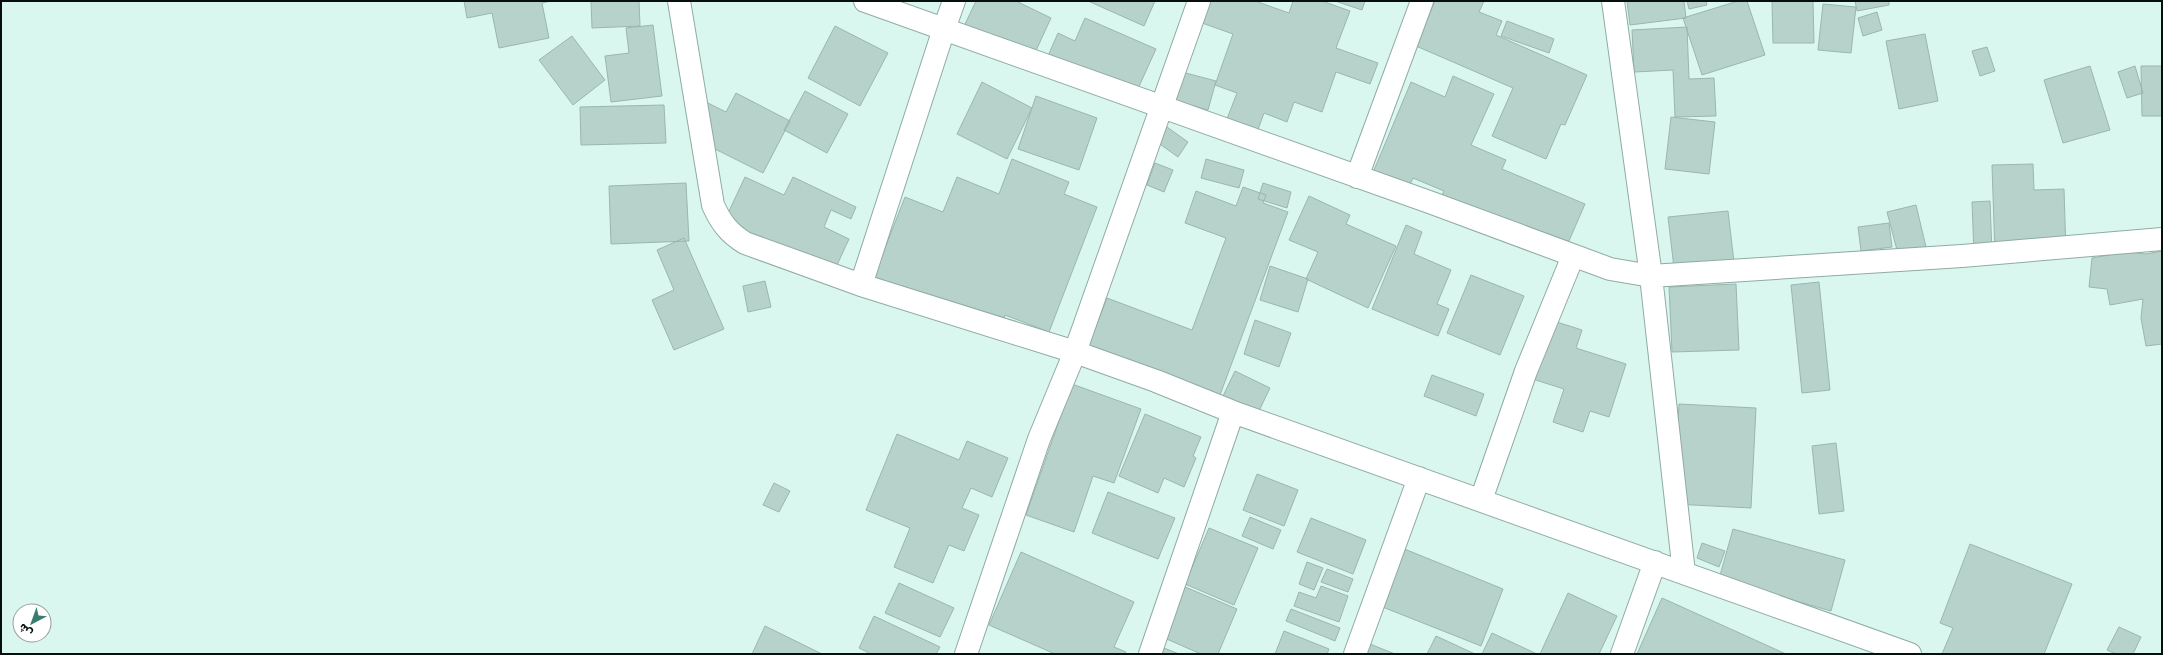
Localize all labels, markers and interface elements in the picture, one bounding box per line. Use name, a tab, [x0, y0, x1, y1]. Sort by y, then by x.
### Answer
north arrow	[12, 603, 52, 643]
text: ش	[16, 621, 35, 640]

